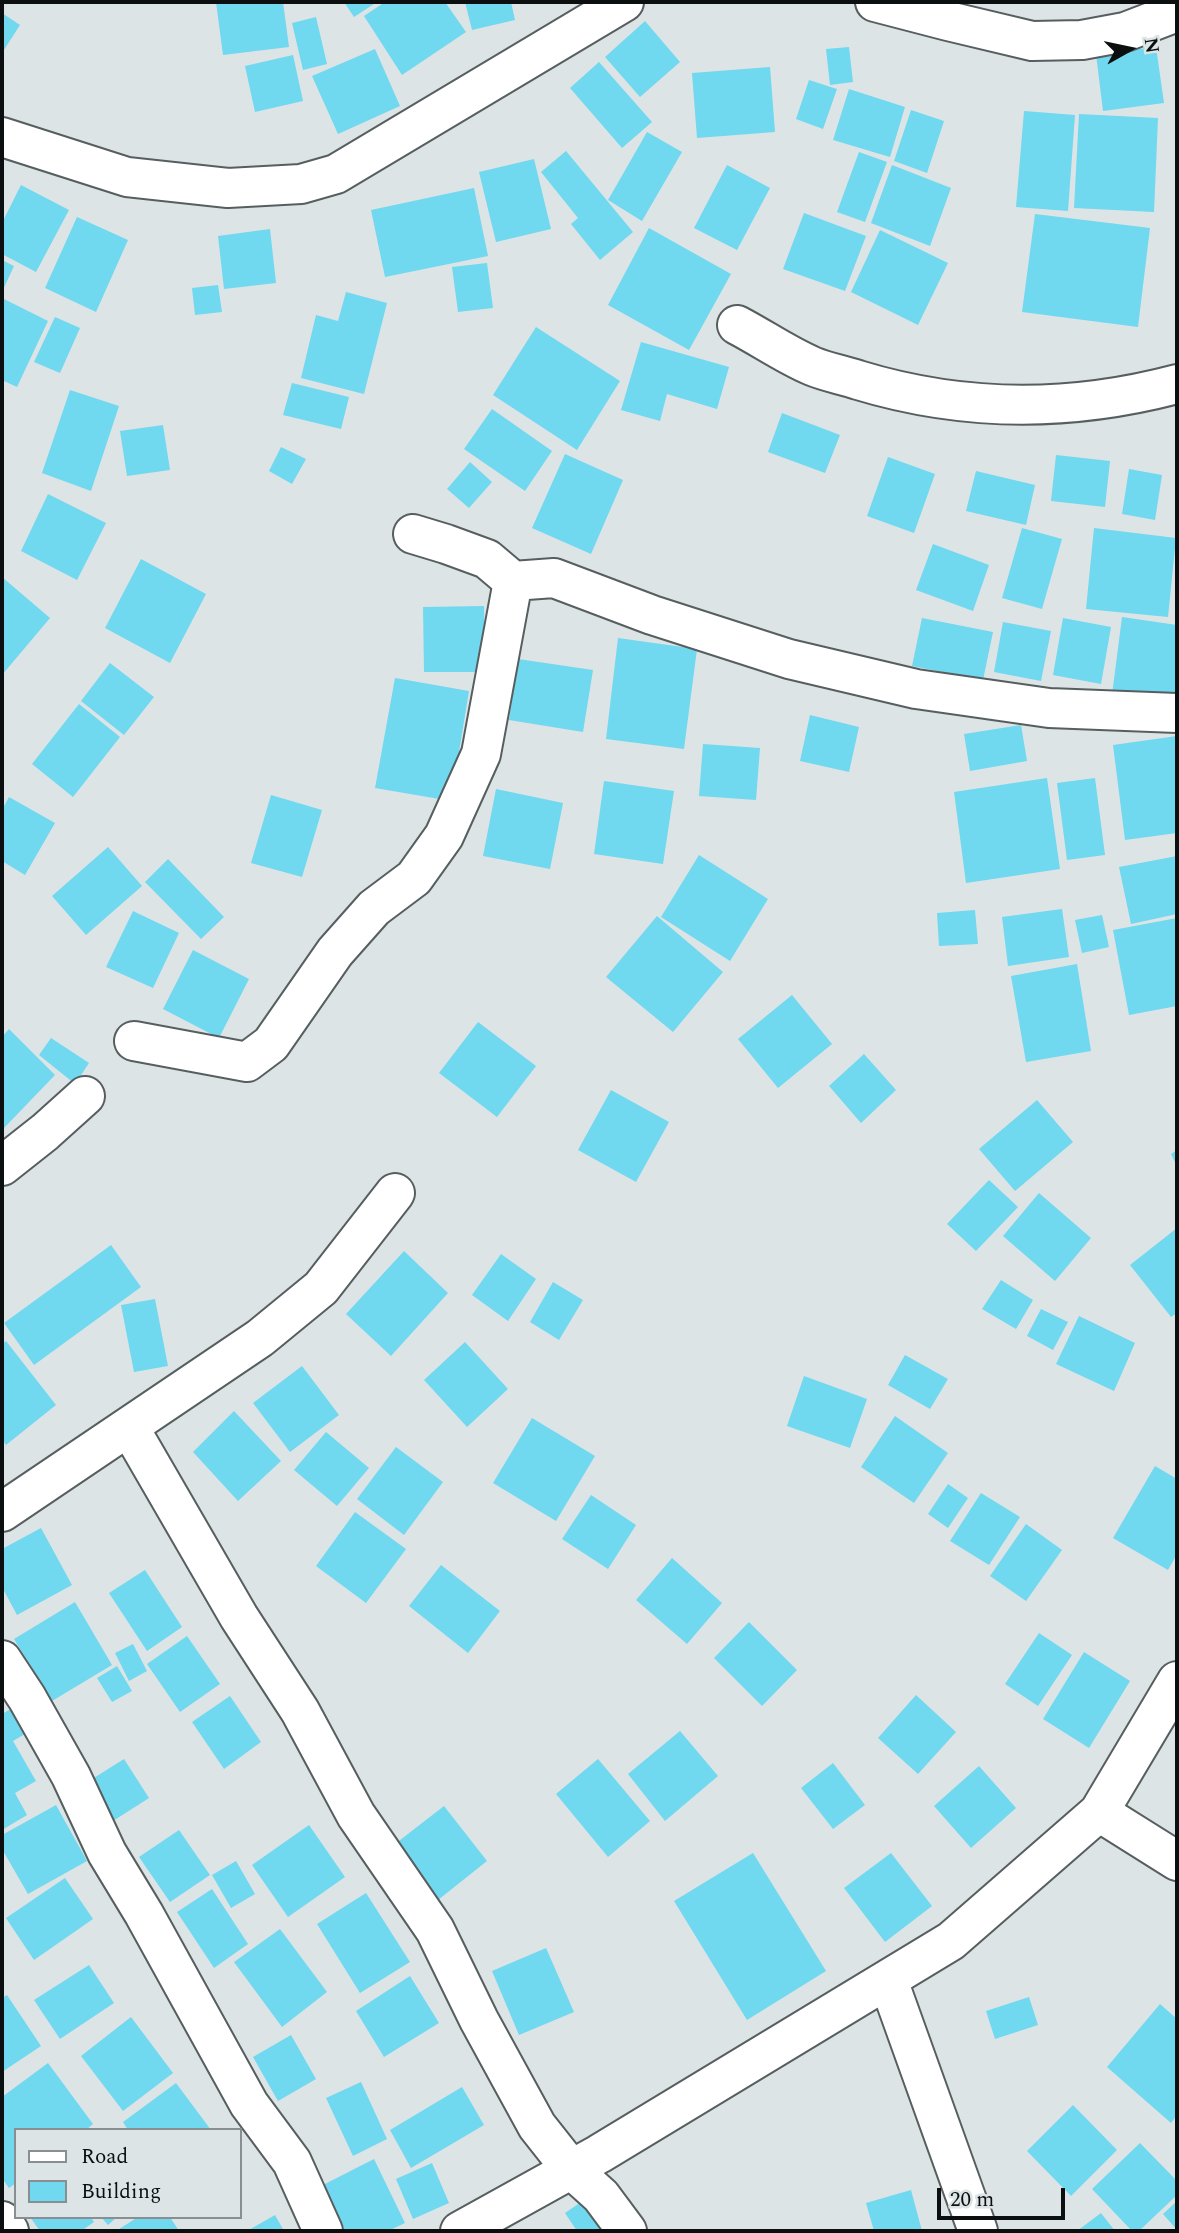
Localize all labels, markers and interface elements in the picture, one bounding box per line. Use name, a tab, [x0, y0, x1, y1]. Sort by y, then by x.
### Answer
north arrow	[1095, 14, 1165, 84]
text: N	[1136, 36, 1167, 56]
legend	[14, 2128, 242, 2219]
text: Road	[81, 2141, 128, 2173]
scale bar	[941, 2174, 1069, 2218]
text: Building	[81, 2176, 161, 2208]
text: 20 m	[950, 2184, 994, 2216]

